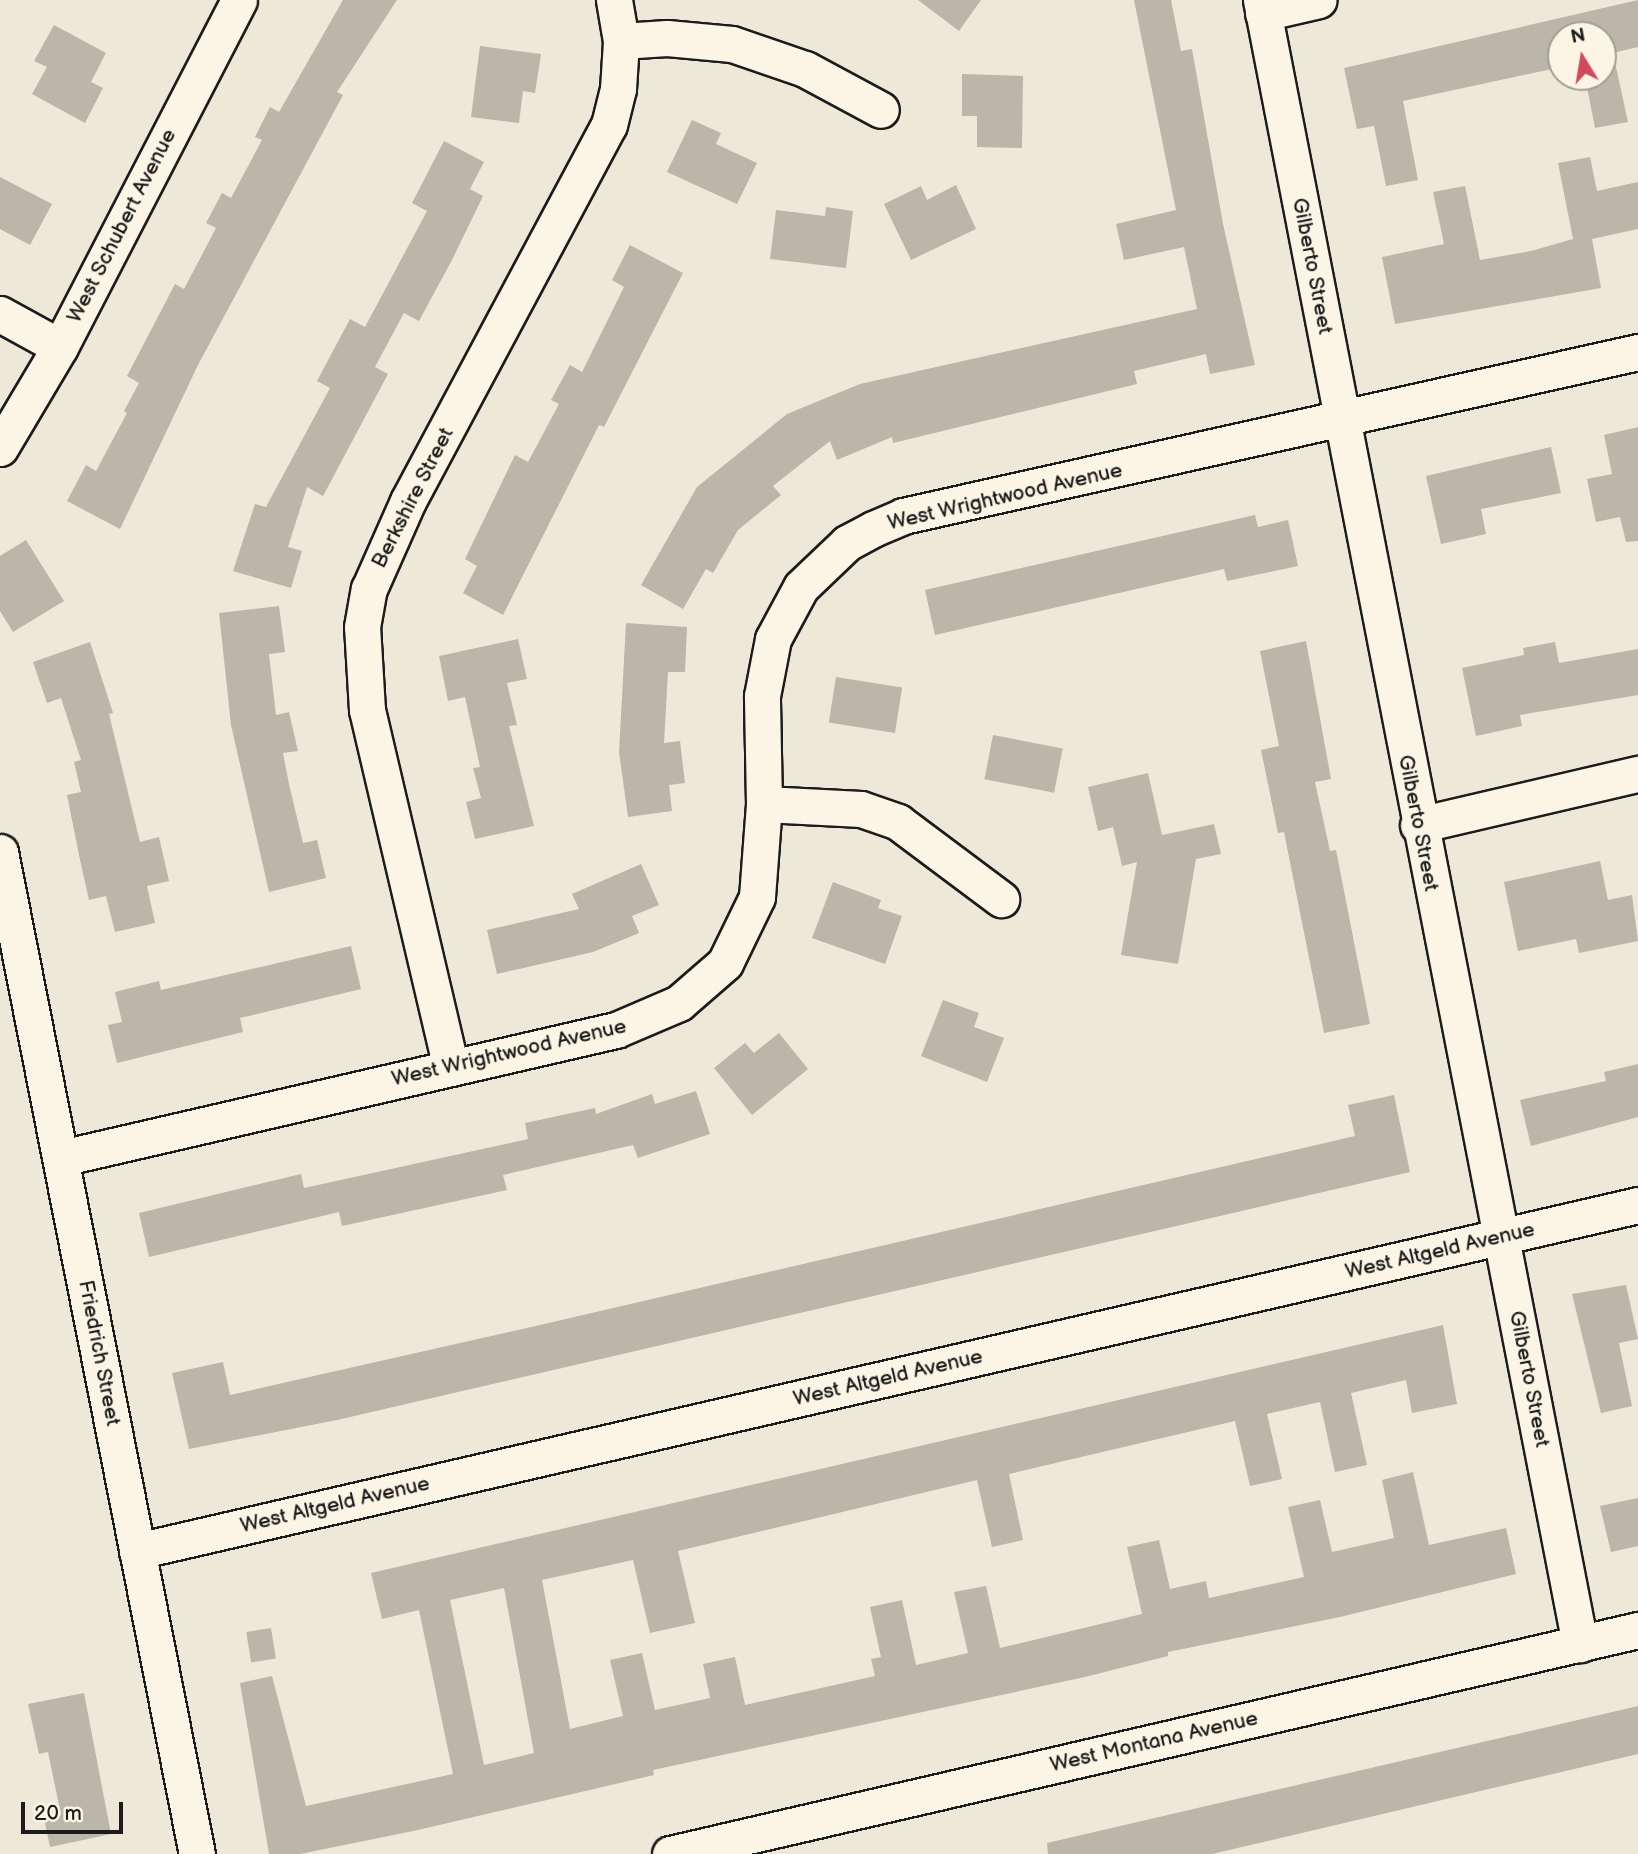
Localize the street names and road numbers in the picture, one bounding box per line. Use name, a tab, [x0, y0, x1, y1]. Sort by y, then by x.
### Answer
street label: West Schubert Avenue	[62, 125, 182, 327]
street label: Gilberto Street	[1286, 196, 1338, 336]
street label: Berkshire Street	[367, 423, 459, 573]
street label: West Wrightwood Avenue	[885, 458, 1125, 536]
street label: Gilberto Street	[1392, 753, 1444, 893]
street label: West Wrightwood Avenue	[389, 1014, 629, 1092]
street label: West Altgeld Avenue	[1343, 1217, 1537, 1285]
street label: Friedrich Street	[73, 1278, 125, 1428]
street label: Gilberto Street	[1503, 1309, 1555, 1449]
street label: West Altgeld Avenue	[791, 1344, 985, 1412]
street label: West Altgeld Avenue	[238, 1471, 432, 1539]
street label: West Montana Avenue	[1048, 1706, 1260, 1778]

